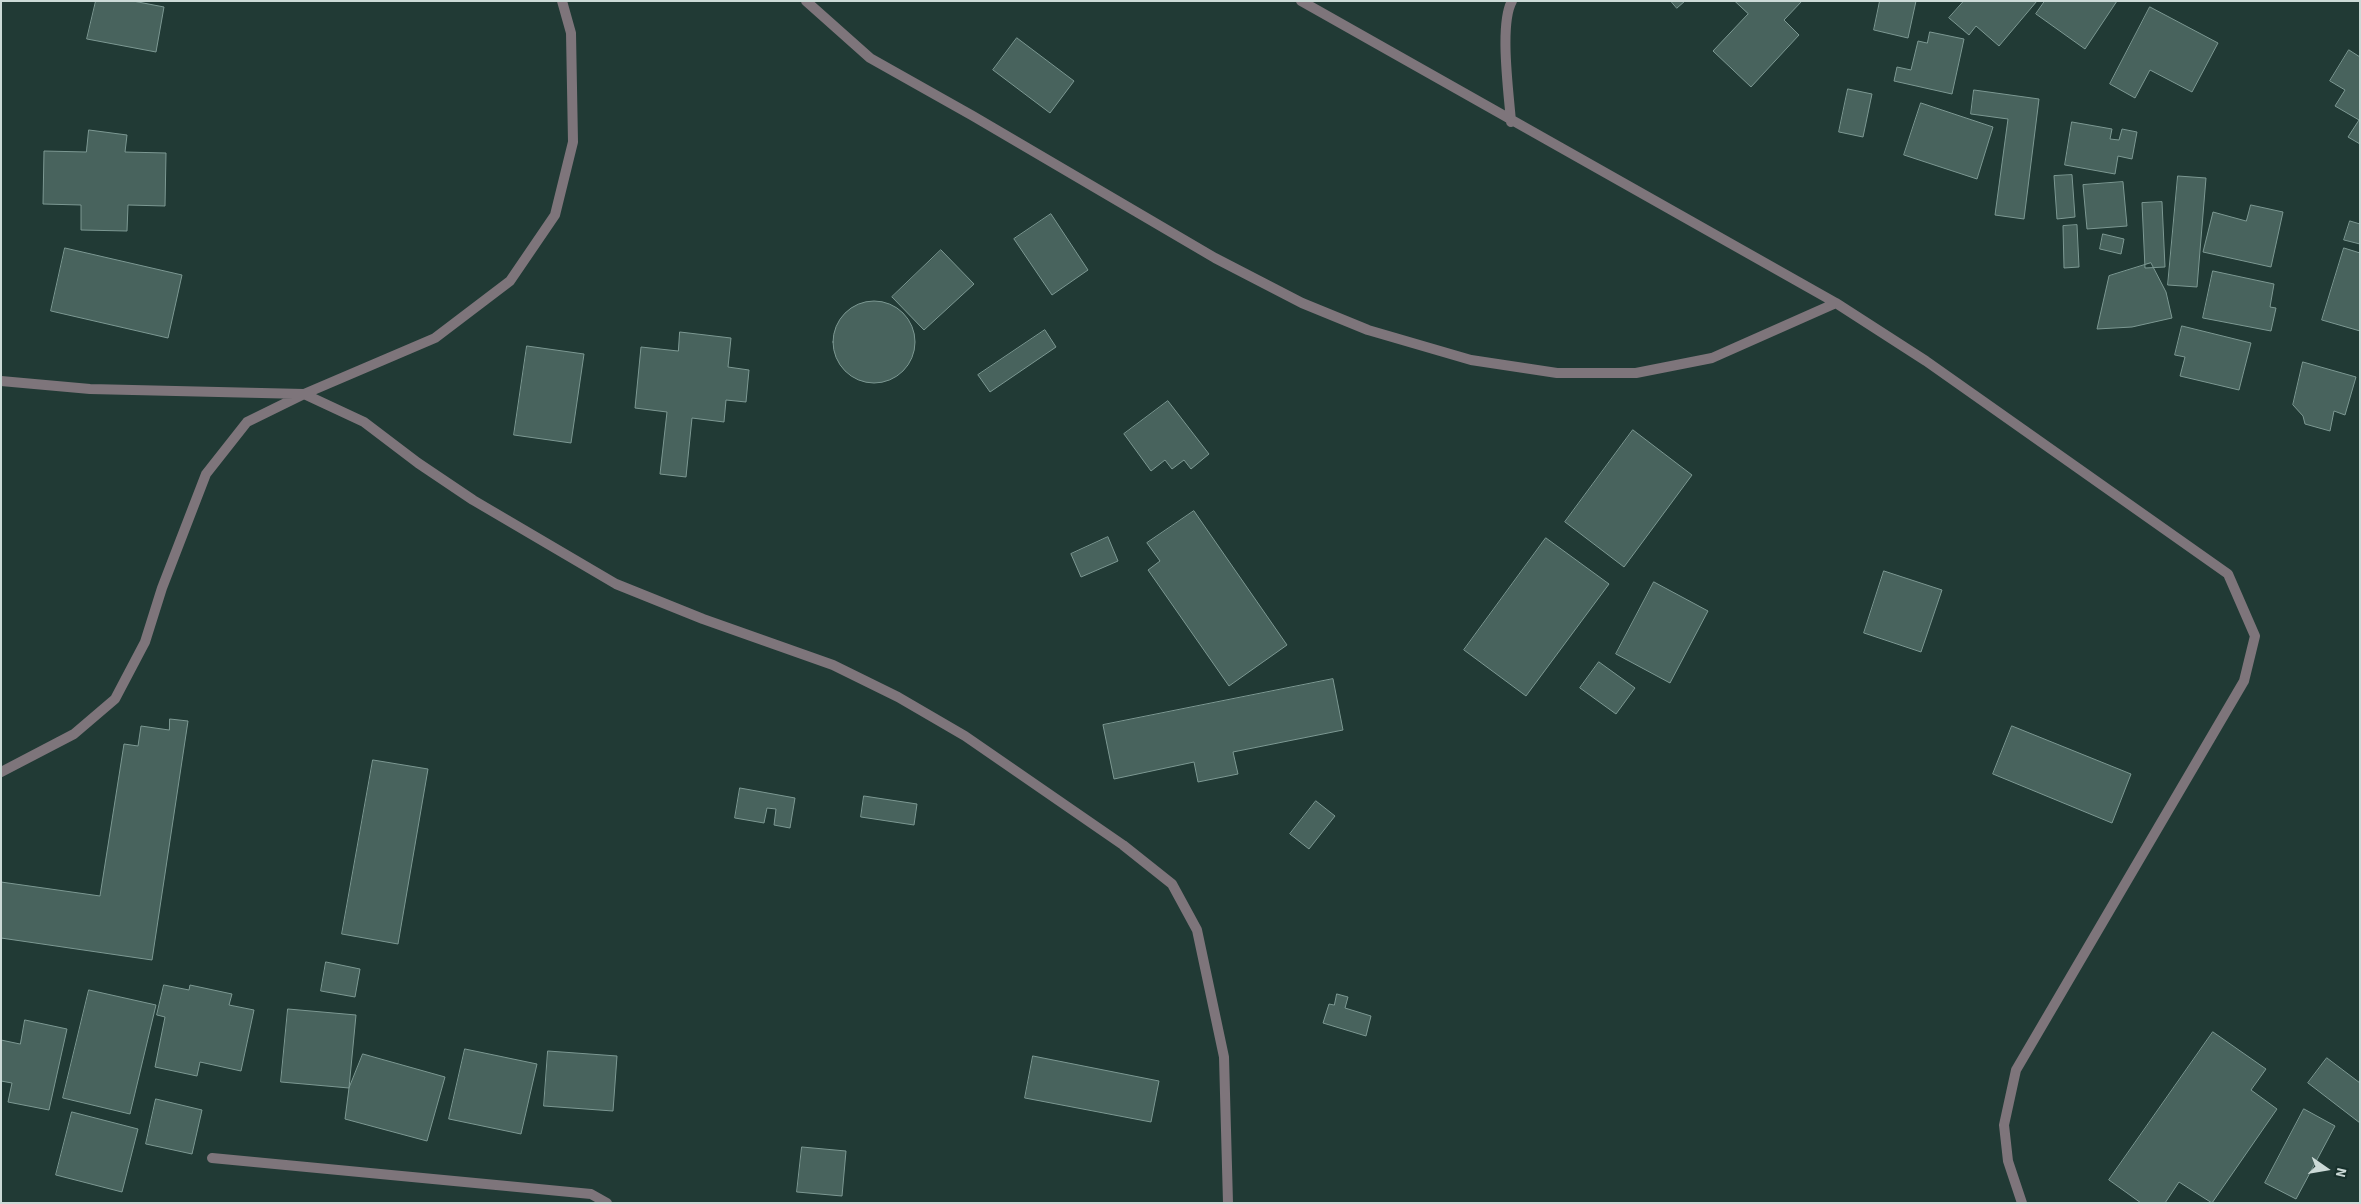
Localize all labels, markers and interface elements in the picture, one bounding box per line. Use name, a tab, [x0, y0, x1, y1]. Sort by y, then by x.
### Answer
north arrow	[2301, 1144, 2351, 1194]
text: N	[2330, 1166, 2351, 1179]

